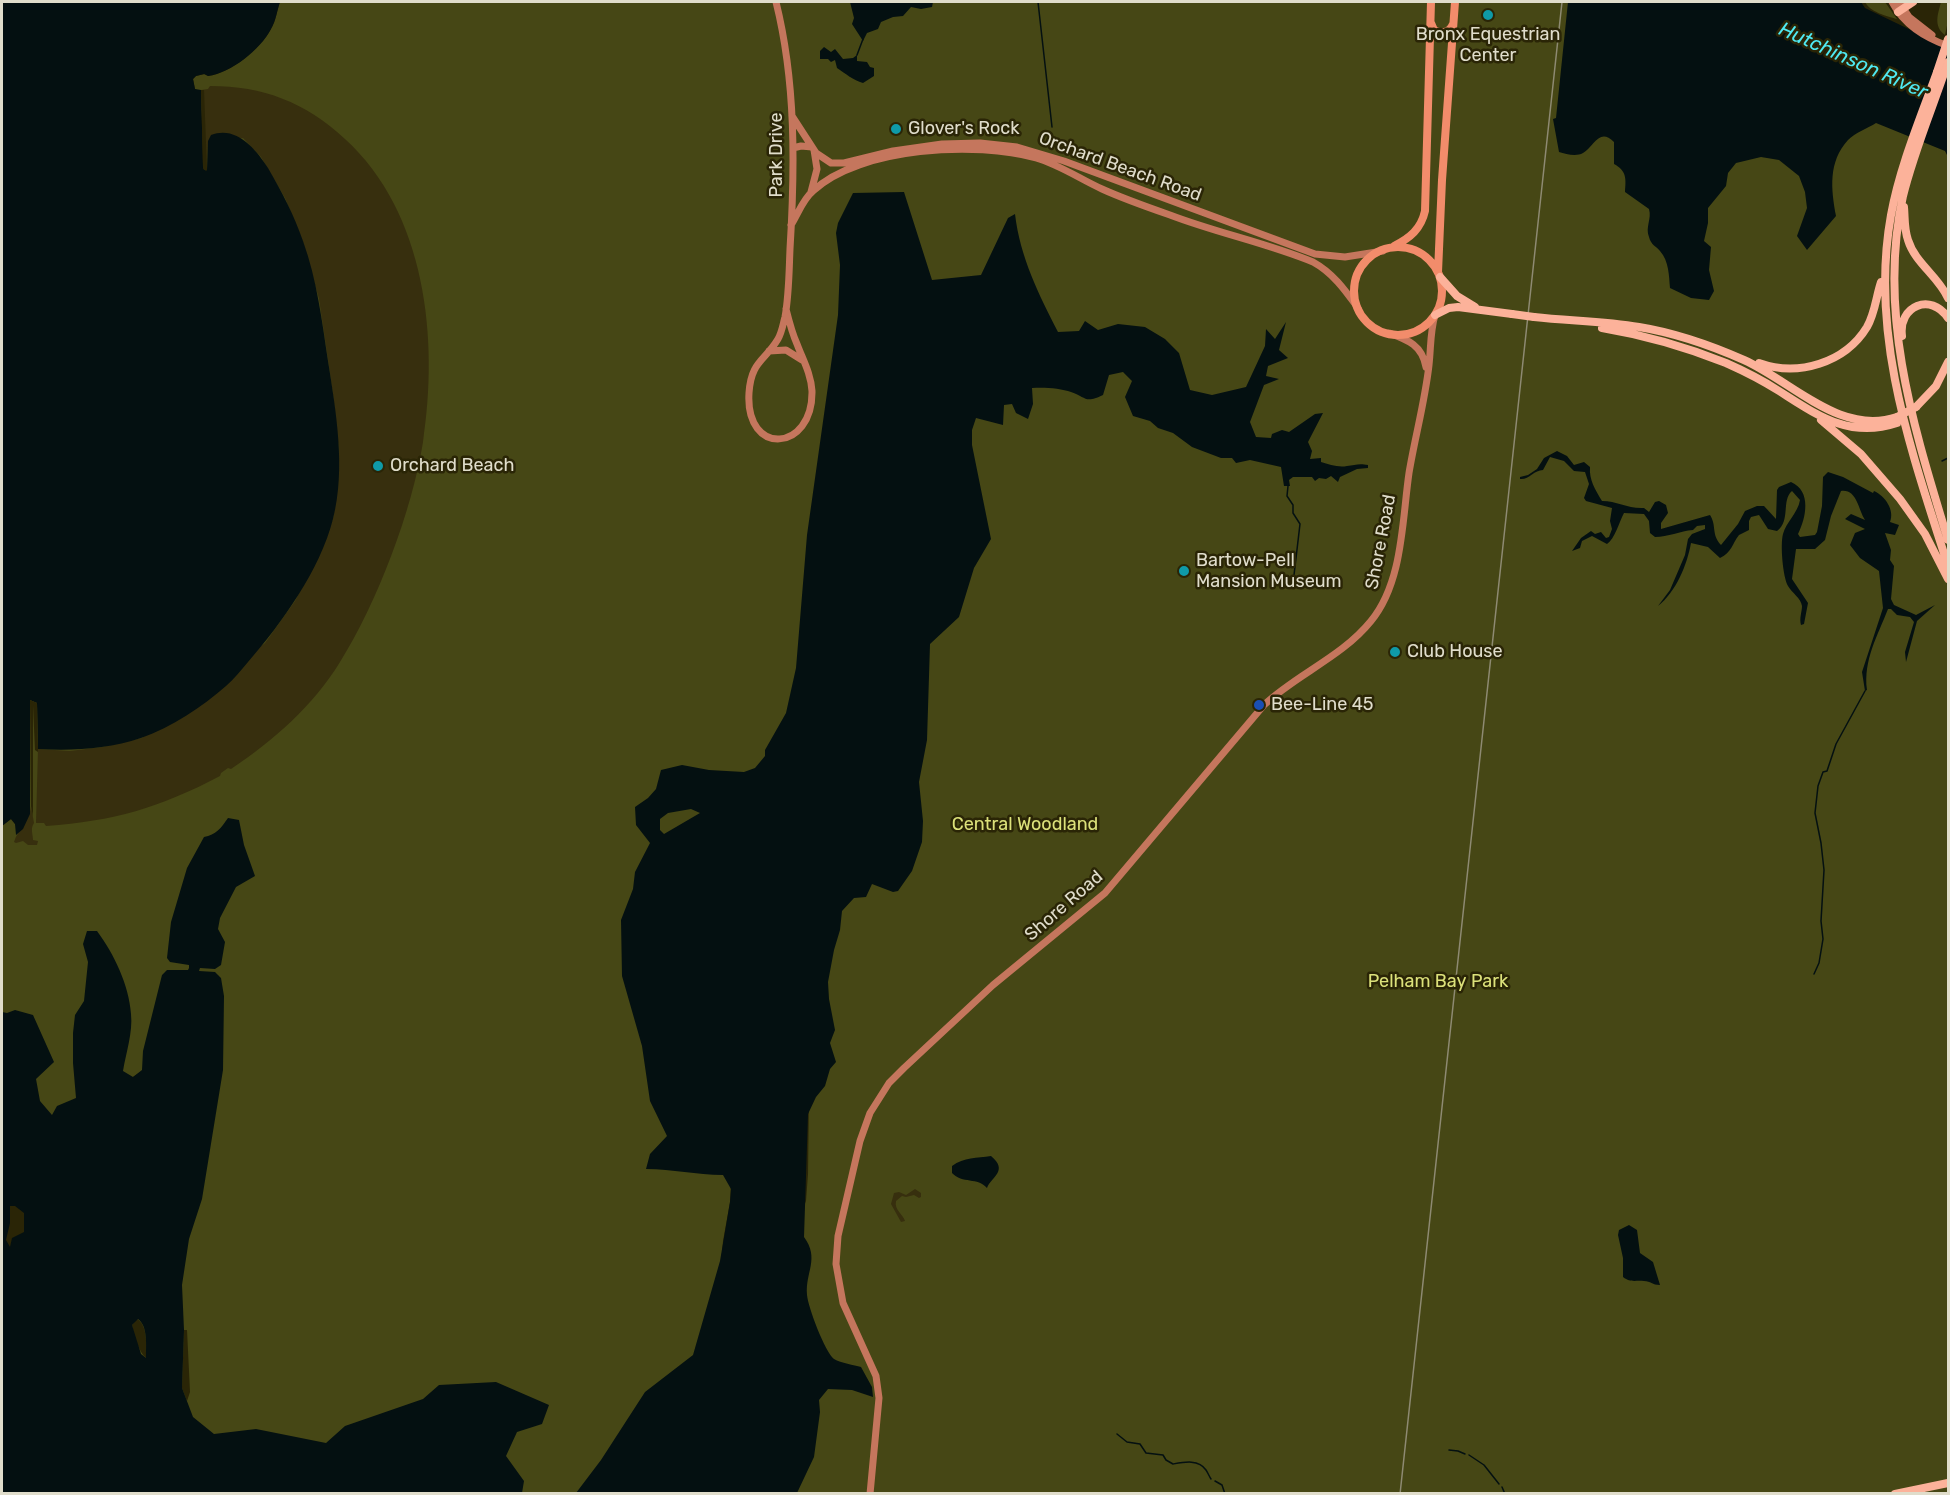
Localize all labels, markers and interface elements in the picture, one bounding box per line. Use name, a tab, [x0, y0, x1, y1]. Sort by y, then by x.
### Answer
marker: Bronx Equestrian Center	[1481, 8, 1495, 22]
water label: Hutchinson River	[1775, 17, 1931, 105]
place label: Bronx Equestrian Center	[1416, 24, 1560, 66]
street label: Park Drive	[766, 112, 788, 198]
place label: Glover's Rock	[908, 118, 1020, 140]
marker: Glover's Rock	[889, 122, 903, 136]
street label: Orchard Beach Road	[1036, 128, 1204, 206]
place label: Orchard Beach	[390, 455, 514, 477]
marker: Orchard Beach	[371, 459, 385, 473]
street label: Shore Road	[1361, 493, 1401, 591]
place label: Bartow-Pell Mansion Museum	[1196, 550, 1342, 592]
marker: Bartow-Pell Mansion Museum	[1177, 564, 1191, 578]
place label: Club House	[1407, 641, 1503, 663]
marker: Club House	[1388, 645, 1402, 659]
place label: Bee-Line 45	[1271, 694, 1374, 716]
marker: Bee-Line 45	[1252, 698, 1266, 712]
park label: Central Woodland	[952, 814, 1098, 836]
street label: Shore Road	[1021, 866, 1107, 946]
park label: Pelham Bay Park	[1368, 971, 1508, 993]

